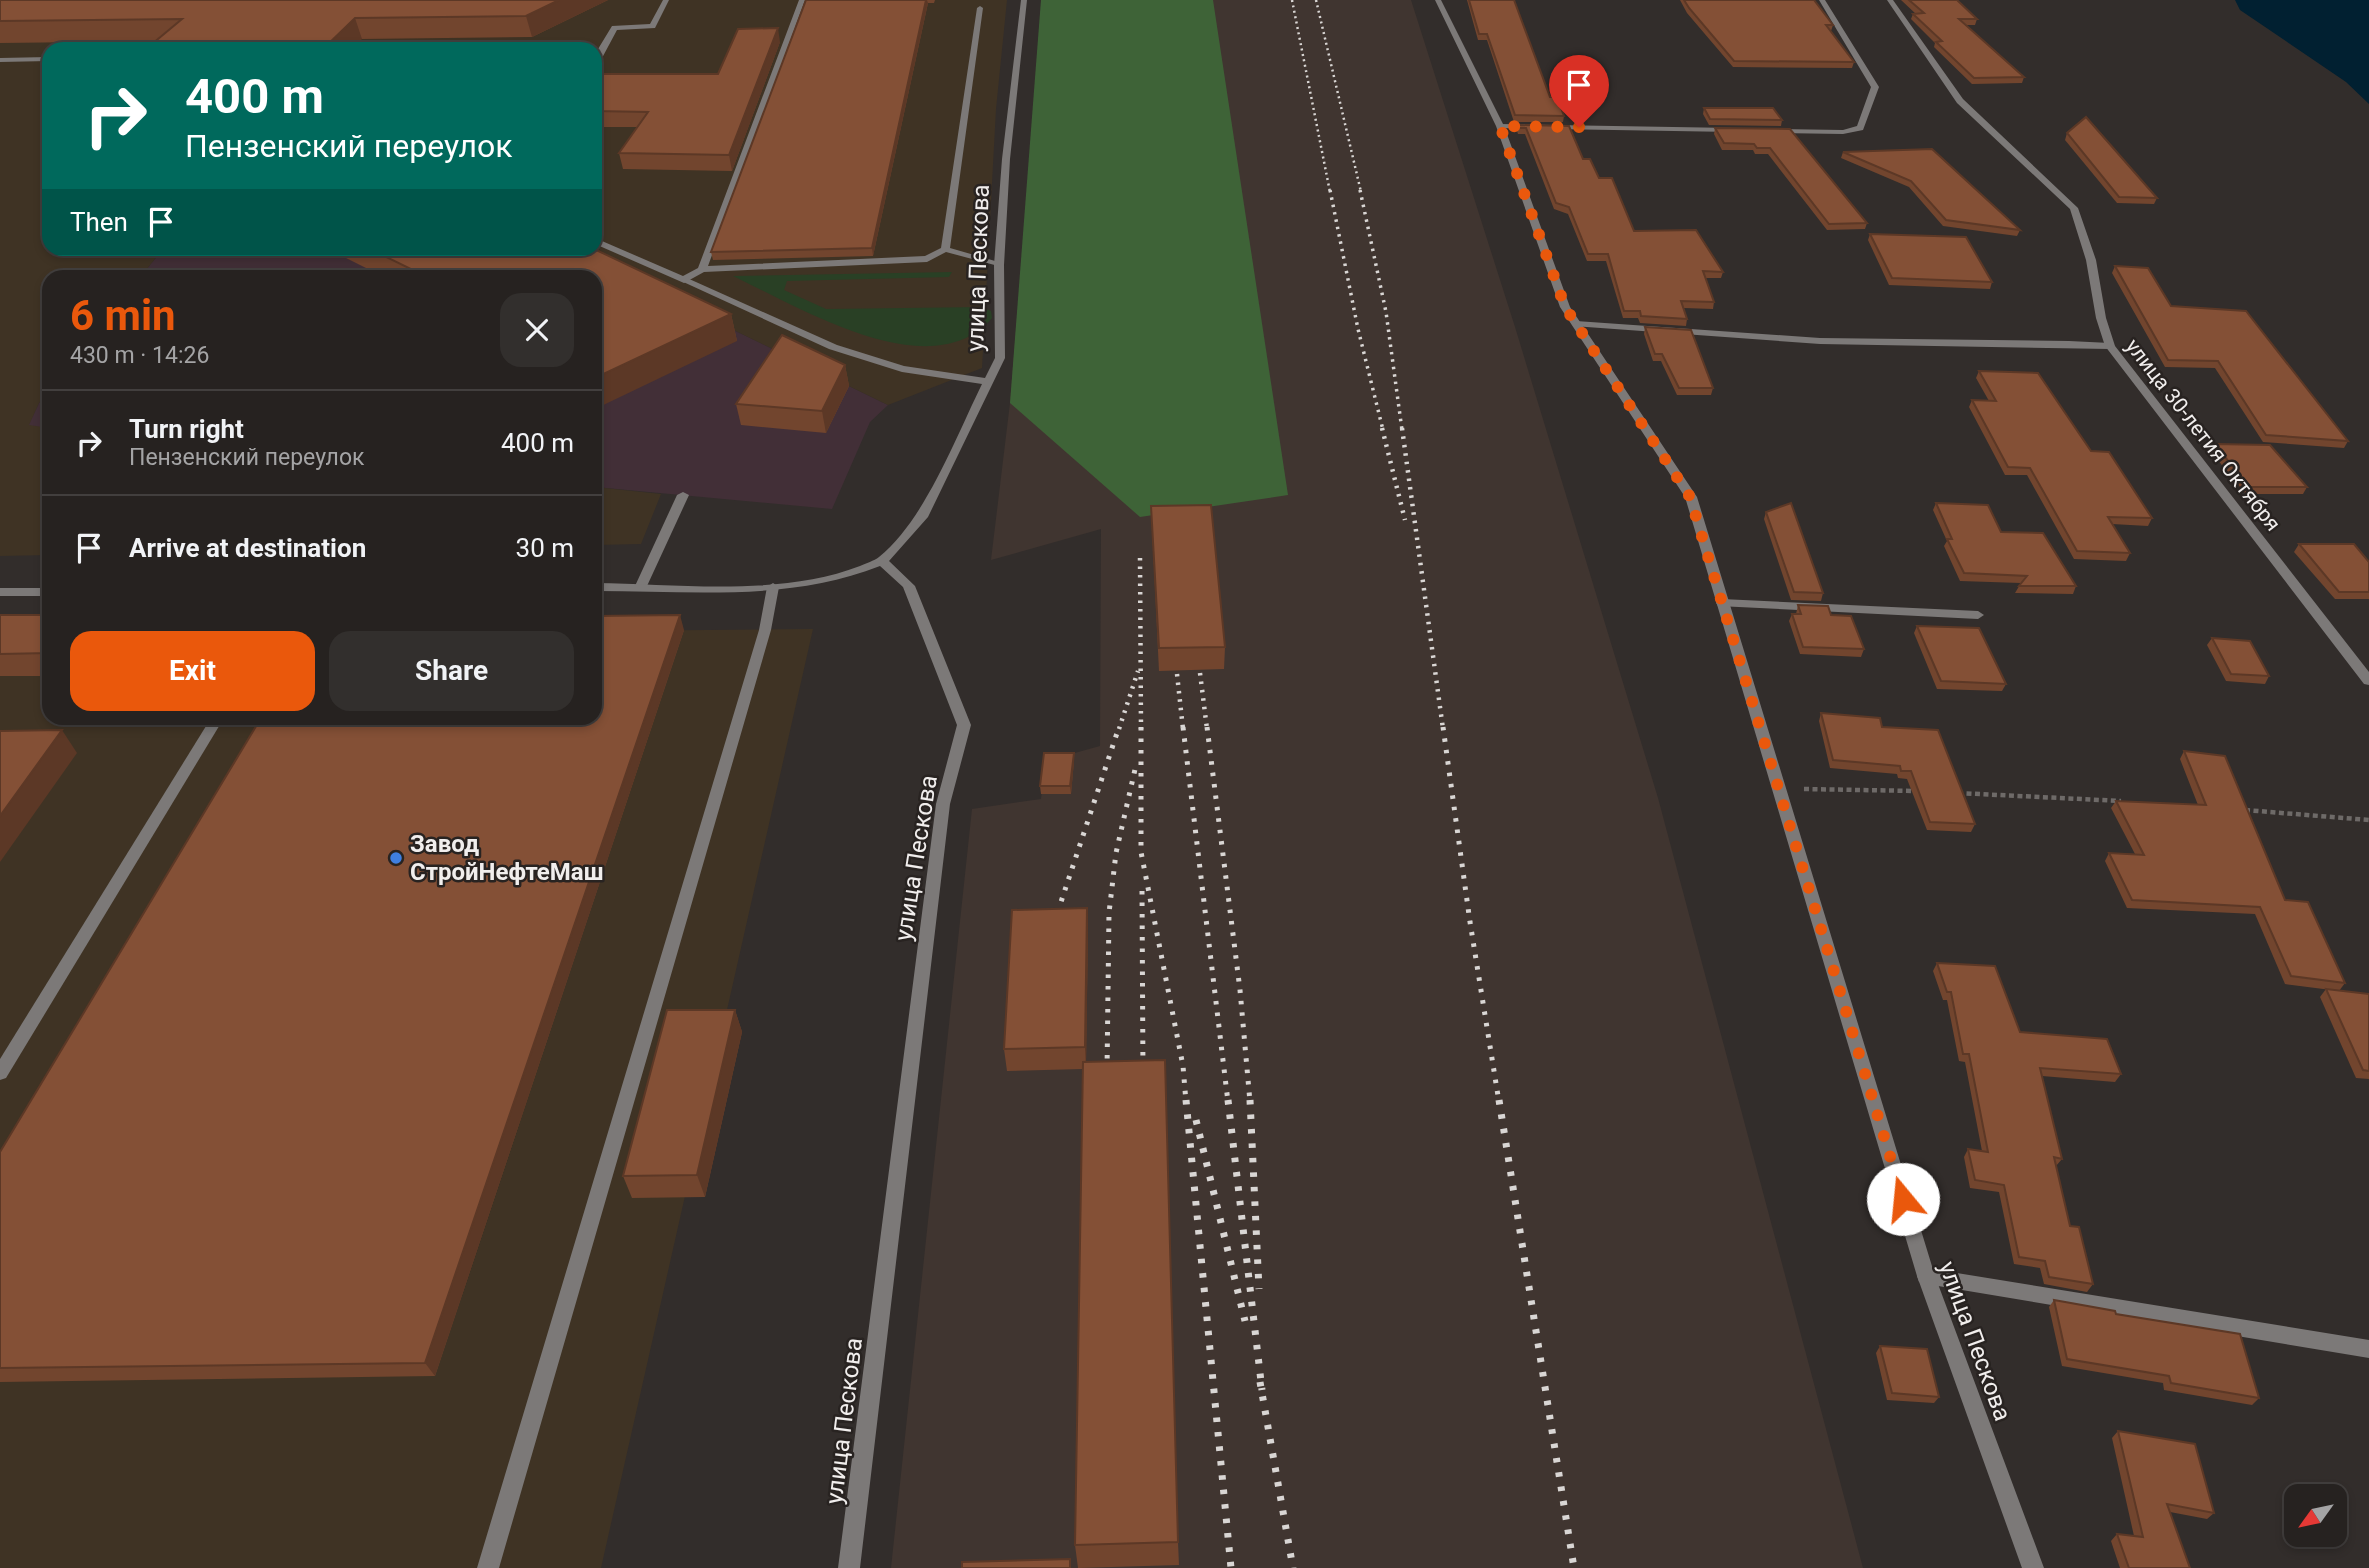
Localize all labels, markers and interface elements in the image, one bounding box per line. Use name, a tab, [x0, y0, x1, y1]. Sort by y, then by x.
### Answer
pin	[1549, 55, 1609, 127]
icon: arrive	[1560, 66, 1598, 104]
text: 400 m	[185, 68, 324, 125]
icon: right	[70, 70, 161, 161]
text: Пензенский переулок	[185, 127, 513, 165]
street label: улица Пескова	[961, 184, 995, 352]
icon: arrive	[142, 203, 180, 241]
text: Then	[70, 207, 128, 237]
text: 6 min	[70, 291, 176, 340]
button: close	[500, 293, 574, 367]
street label: улица 30-летия Октября	[2121, 334, 2285, 536]
text: 430 m · 14:26	[70, 342, 209, 369]
text: Turn right	[129, 414, 244, 444]
icon: right	[70, 424, 108, 462]
text: 400 m	[501, 428, 574, 458]
text: Пензенский переулок	[129, 444, 364, 471]
icon: arrive	[70, 529, 108, 567]
text: Arrive at destination	[129, 533, 366, 563]
text: 30 m	[516, 533, 574, 563]
button: Exit	[70, 631, 315, 711]
button: Share	[329, 631, 574, 711]
street label: улица Пескова	[889, 773, 943, 943]
place label: Завод СтройНефтеМаш	[410, 830, 604, 886]
marker: Завод СтройНефтеМаш	[388, 850, 404, 866]
position arrow	[1866, 1162, 1940, 1236]
street label: улица Пескова	[1933, 1258, 2017, 1424]
street label: улица Пескова	[820, 1336, 868, 1506]
north arrow	[2284, 1484, 2347, 1547]
map controls	[2284, 1484, 2347, 1547]

